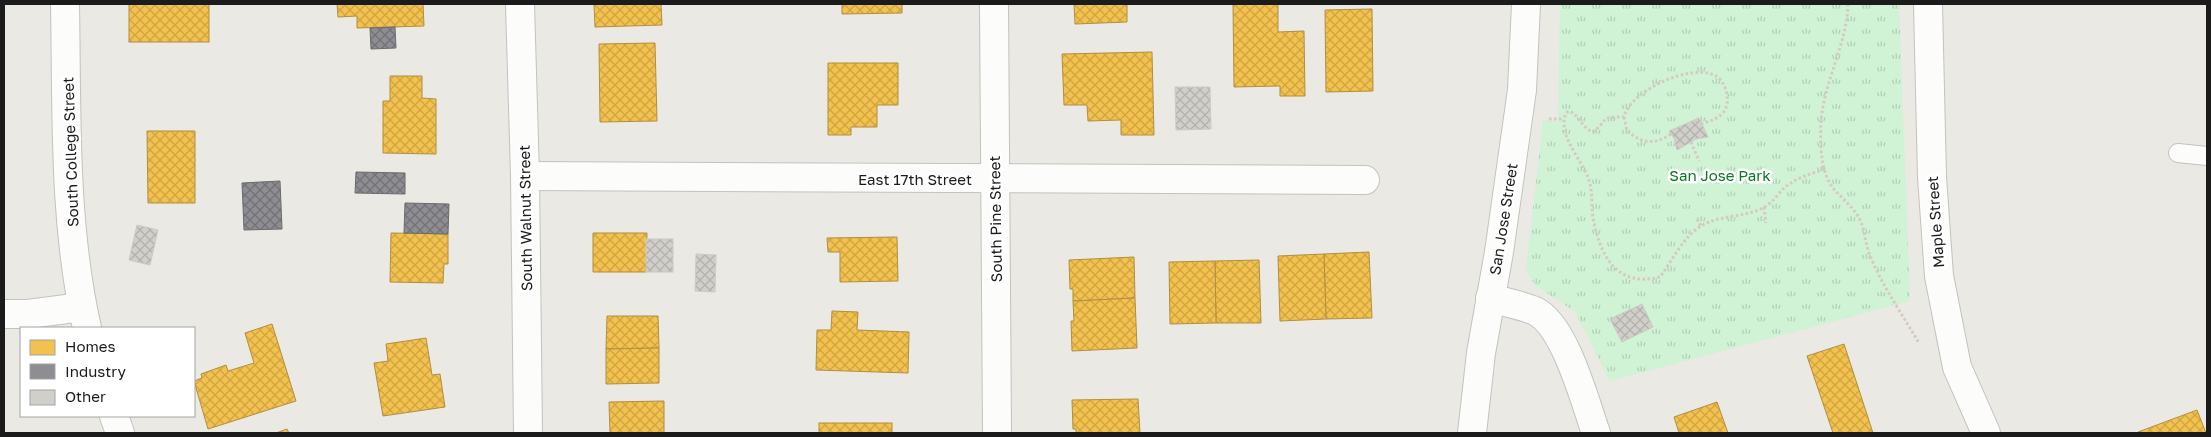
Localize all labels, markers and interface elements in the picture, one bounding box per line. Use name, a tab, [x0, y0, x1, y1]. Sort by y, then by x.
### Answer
street label: South College Street	[58, 77, 82, 227]
street label: South Walnut Street	[515, 145, 535, 291]
street label: South Pine Street	[985, 156, 1005, 282]
street label: San Jose Street	[1485, 162, 1521, 276]
park label: San Jose Park	[1669, 166, 1771, 184]
street label: East 17th Street	[858, 170, 972, 188]
street label: Maple Street	[1923, 175, 1947, 269]
legend	[20, 327, 195, 417]
text: Homes	[65, 337, 115, 355]
text: Industry	[65, 362, 126, 380]
text: Other	[65, 387, 106, 405]

